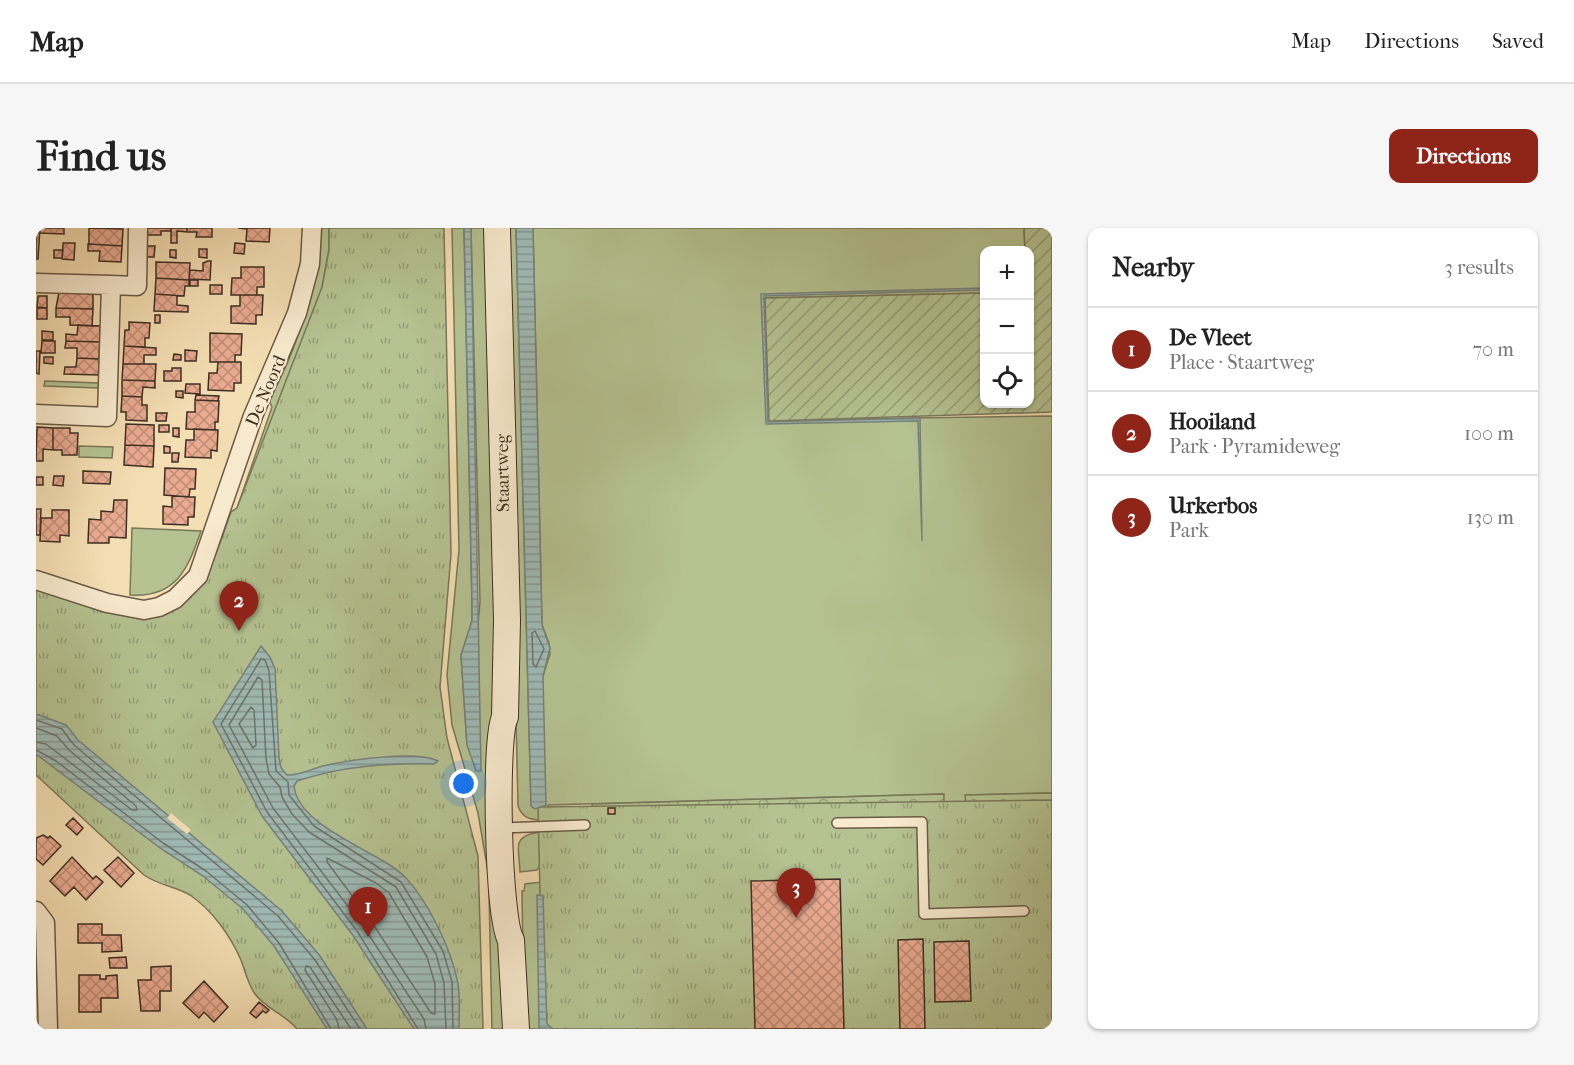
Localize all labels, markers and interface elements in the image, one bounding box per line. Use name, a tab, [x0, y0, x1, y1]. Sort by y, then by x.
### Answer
text: Map	[30, 25, 84, 58]
text: Map	[1291, 29, 1331, 53]
text: Directions	[1364, 29, 1459, 53]
text: Saved	[1492, 29, 1544, 53]
button: Directions	[1389, 129, 1538, 183]
text: Find us	[36, 132, 166, 181]
map controls	[980, 246, 1034, 408]
button: +	[980, 246, 1034, 300]
text: Nearby	[1112, 252, 1194, 283]
text: 3 results	[1445, 256, 1514, 279]
button: −	[980, 300, 1034, 354]
text: De Vleet	[1169, 325, 1252, 351]
text: 1	[1128, 338, 1135, 361]
text: 70 m	[1472, 338, 1514, 361]
text: Place · Staartweg	[1169, 351, 1314, 374]
street label: De Noord	[242, 352, 290, 430]
button: locate	[980, 354, 1034, 408]
text: Hooiland	[1169, 409, 1256, 435]
text: 2	[1126, 422, 1137, 445]
text: 100 m	[1464, 422, 1514, 445]
street label: Staartweg	[492, 433, 514, 512]
text: Park · Pyramideweg	[1169, 435, 1340, 458]
text: Urkerbos	[1169, 493, 1257, 519]
text: 3	[1127, 506, 1136, 529]
text: 130 m	[1467, 506, 1514, 529]
text: Park	[1169, 519, 1209, 542]
pin: 2	[220, 582, 258, 631]
your location	[449, 769, 478, 798]
pin: 3	[776, 868, 816, 918]
pin: 1	[348, 888, 388, 937]

